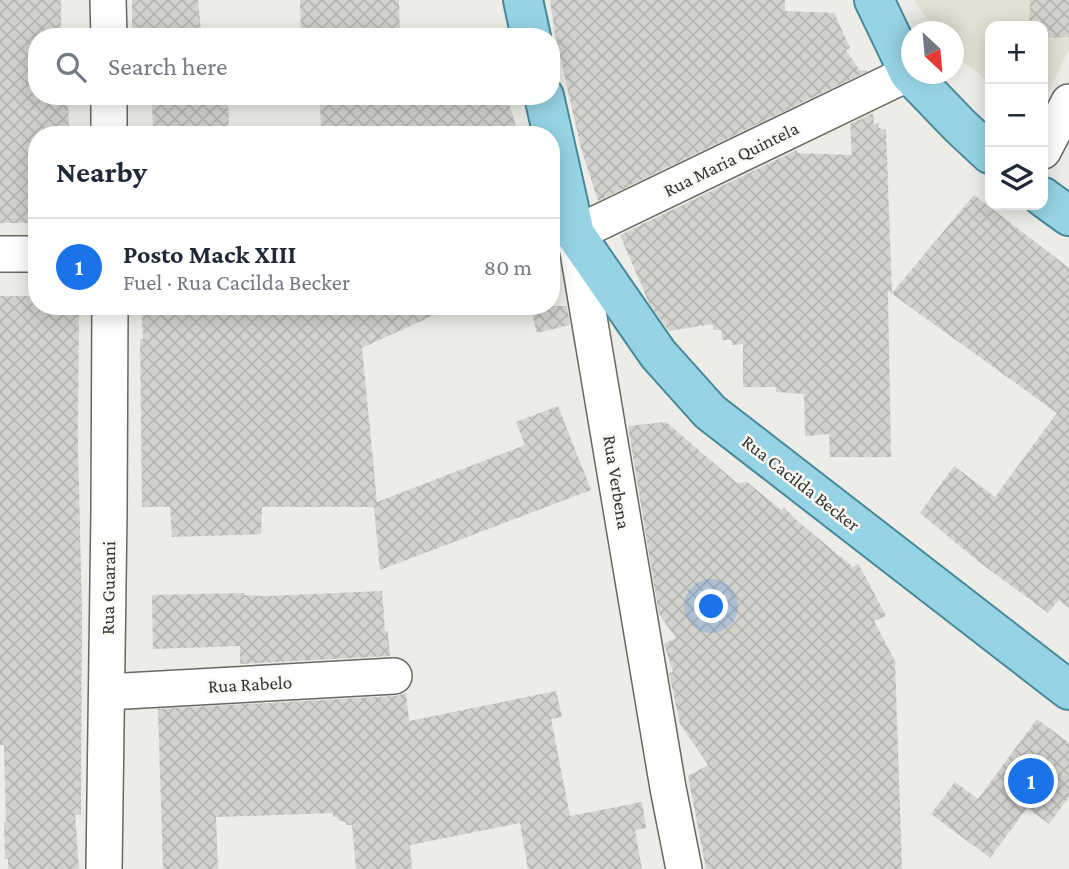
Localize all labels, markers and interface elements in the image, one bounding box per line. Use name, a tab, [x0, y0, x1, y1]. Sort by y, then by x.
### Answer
north arrow	[901, 21, 964, 84]
map controls	[985, 21, 1048, 210]
button: +	[985, 21, 1048, 84]
search box	[28, 28, 560, 105]
icon: search	[52, 48, 90, 86]
text: Search here	[108, 52, 227, 81]
button: −	[985, 84, 1048, 147]
street label: Rua Maria Quintela	[660, 117, 802, 201]
button: layers	[985, 147, 1048, 210]
text: Nearby	[56, 155, 147, 188]
text: Posto Mack XIII	[123, 240, 296, 269]
text: 1	[75, 254, 83, 280]
text: 80 m	[484, 254, 532, 280]
text: Fuel · Rua Cacilda Becker	[123, 269, 350, 295]
street label: Rua Cacilda Becker	[738, 431, 864, 536]
street label: Rua Verbena	[599, 433, 635, 531]
street label: Rua Guarani	[97, 541, 119, 635]
your location	[694, 589, 728, 623]
street label: Rua Rabelo	[207, 671, 293, 697]
pin: 1	[1008, 755, 1054, 807]

